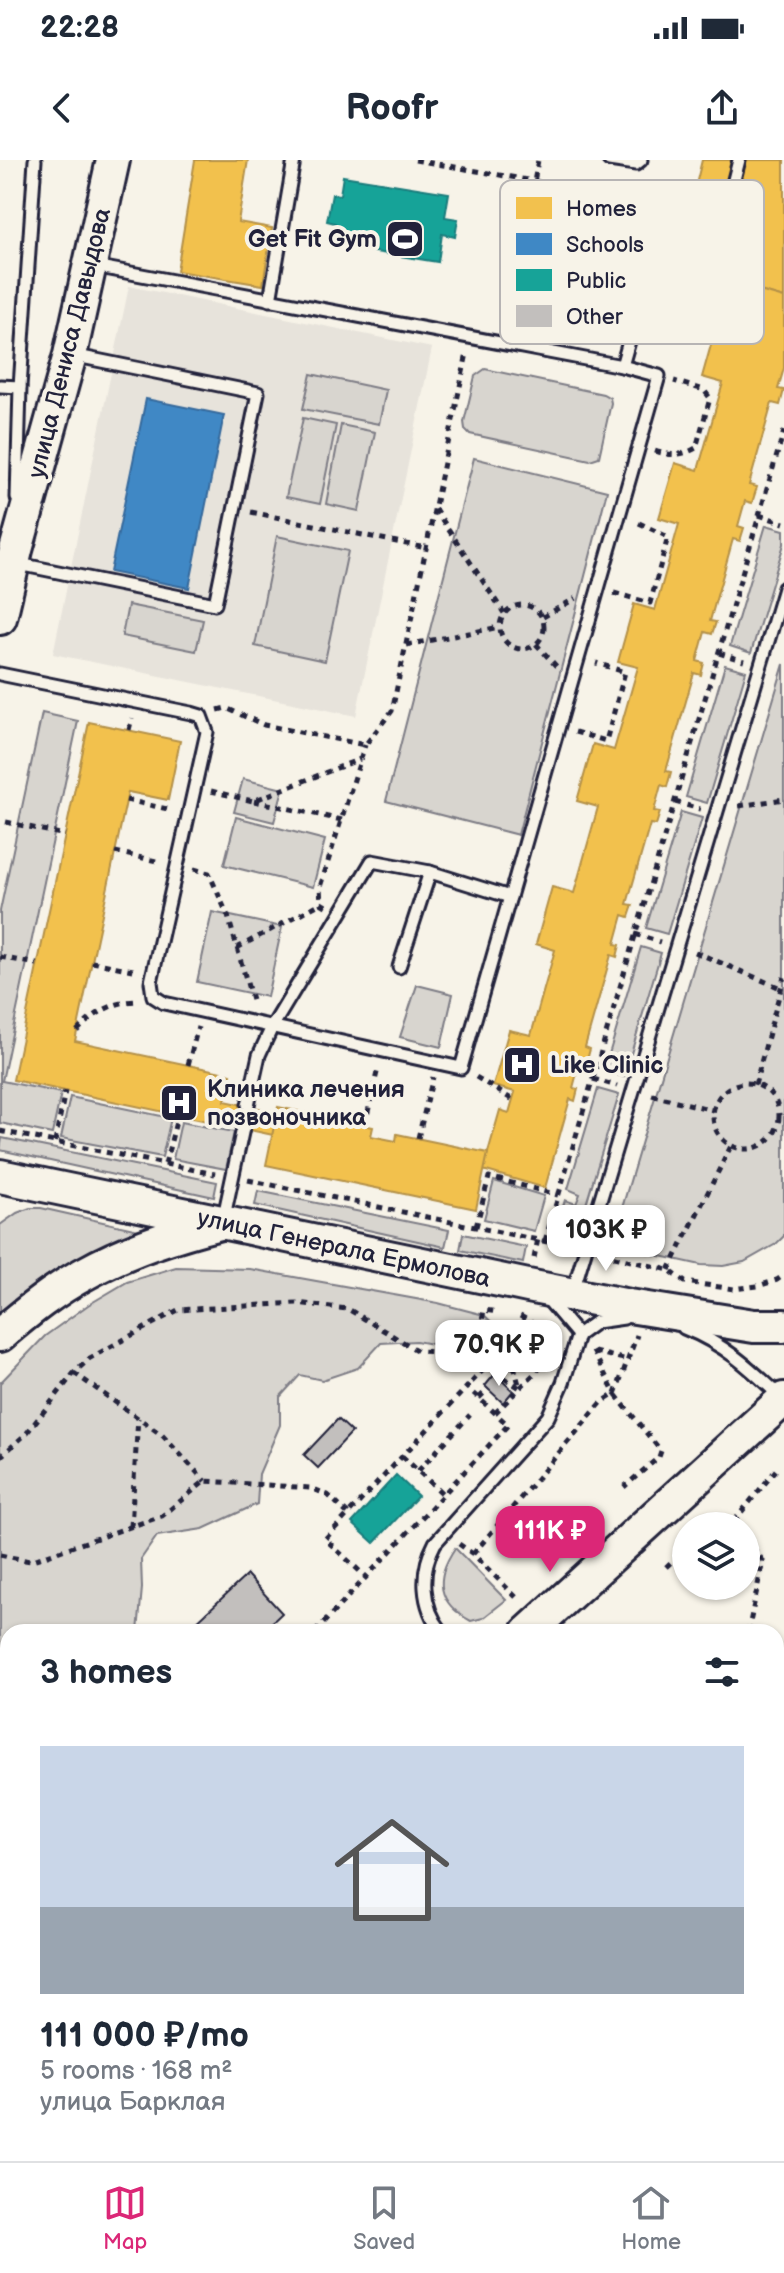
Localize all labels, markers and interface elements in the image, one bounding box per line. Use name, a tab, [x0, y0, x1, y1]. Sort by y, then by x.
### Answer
text: 22:28	[40, 10, 119, 46]
icon: back	[40, 86, 84, 130]
icon: share	[700, 86, 744, 130]
text: Roofr	[346, 87, 438, 130]
legend	[500, 180, 764, 344]
text: Homes	[566, 196, 637, 223]
street label: улица Дениса Давыдова	[22, 205, 117, 481]
sports icon: Get Fit Gym	[384, 218, 426, 260]
place label: Get Fit Gym	[248, 225, 377, 254]
text: Schools	[566, 232, 644, 259]
text: Public	[566, 268, 626, 295]
text: Other	[566, 304, 624, 331]
hospital icon: Like Clinic	[501, 1044, 543, 1086]
place label: Like Clinic	[550, 1051, 663, 1080]
place label: Клиника лечения позвоночника	[207, 1075, 405, 1132]
hospital icon: Клиника лечения позвоночника	[158, 1082, 200, 1124]
street label: улица Генерала Ермолова	[195, 1203, 493, 1294]
pin: 103K ₽	[541, 1205, 671, 1273]
text: 103K ₽	[565, 1215, 647, 1246]
pin: 70.9K ₽	[425, 1320, 573, 1388]
text: 70.9K ₽	[453, 1330, 545, 1361]
pin: 111K ₽	[485, 1506, 615, 1574]
map controls	[672, 1512, 760, 1600]
button: layers	[672, 1512, 760, 1600]
text: 111K ₽	[514, 1516, 586, 1547]
icon: filters	[700, 1650, 744, 1694]
text: 3 homes	[40, 1652, 172, 1693]
icon: home	[320, 1798, 464, 1942]
text: 111 000 ₽/mo	[40, 2015, 249, 2056]
text: 5 rooms · 168 m²	[40, 2056, 233, 2087]
text: улица Барклая	[40, 2087, 225, 2118]
tab: Map	[103, 2181, 147, 2256]
tab: Saved	[353, 2181, 415, 2256]
tab: Home	[621, 2181, 681, 2256]

